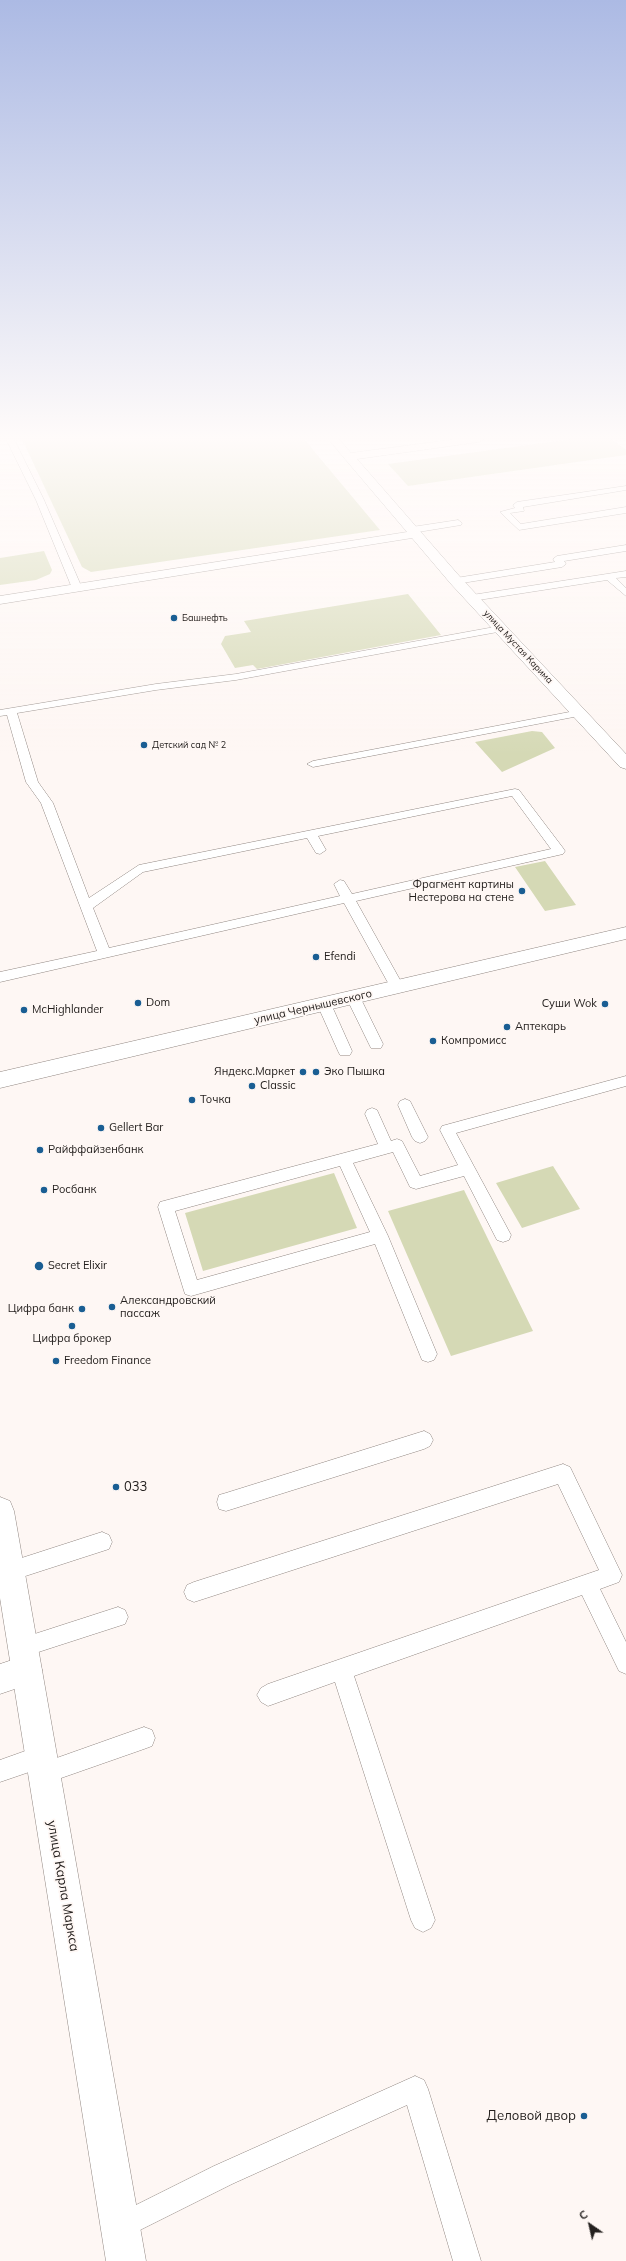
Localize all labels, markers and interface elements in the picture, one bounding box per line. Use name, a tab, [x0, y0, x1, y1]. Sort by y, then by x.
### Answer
street label: улица Мустая Карима	[481, 608, 555, 686]
marker: Башнефть	[169, 613, 179, 623]
place label: Башнефть	[182, 613, 228, 623]
marker: Детский сад № 2	[139, 740, 149, 750]
place label: Детский сад № 2	[152, 740, 226, 750]
place label: Фрагмент картины Нестерова на стене	[409, 878, 514, 904]
marker: Фрагмент картины Нестерова на стене	[517, 886, 527, 896]
place label: Efendi	[324, 950, 356, 964]
marker: Efendi	[311, 952, 321, 962]
street label: улица Чернышевского	[253, 987, 373, 1027]
place label: Dom	[146, 996, 170, 1010]
place label: Суши Wok	[542, 997, 597, 1011]
marker: Dom	[133, 998, 143, 1008]
marker: Суши Wok	[600, 999, 610, 1009]
place label: McHighlander	[32, 1003, 103, 1017]
marker: McHighlander	[19, 1005, 29, 1015]
place label: Аптекарь	[515, 1020, 566, 1034]
marker: Аптекарь	[502, 1022, 512, 1032]
place label: Компромисс	[441, 1034, 507, 1048]
marker: Компромисс	[428, 1036, 438, 1046]
place label: Яндекс.Маркет	[214, 1065, 295, 1079]
place label: Эко Пышка	[324, 1065, 385, 1079]
marker: Яндекс.Маркет	[298, 1067, 308, 1077]
marker: Эко Пышка	[311, 1067, 321, 1077]
place label: Classic	[260, 1079, 296, 1093]
marker: Classic	[247, 1081, 257, 1091]
place label: Точка	[200, 1093, 231, 1107]
marker: Точка	[187, 1095, 197, 1105]
place label: Gellert Bar	[109, 1121, 163, 1135]
marker: Gellert Bar	[96, 1123, 106, 1133]
place label: Райффайзенбанк	[48, 1143, 143, 1157]
marker: Райффайзенбанк	[35, 1145, 45, 1155]
place label: Росбанк	[52, 1183, 97, 1197]
marker: Росбанк	[39, 1185, 49, 1195]
place label: Secret Elixir	[48, 1259, 107, 1273]
marker: Secret Elixir	[33, 1260, 45, 1272]
place label: Александровский пассаж	[120, 1294, 216, 1320]
place label: Цифра банк	[8, 1302, 74, 1316]
marker: Александровский пассаж	[107, 1302, 117, 1312]
marker: Цифра банк	[77, 1304, 87, 1314]
marker: Цифра брокер	[67, 1321, 77, 1331]
place label: Цифра брокер	[33, 1332, 111, 1346]
place label: Freedom Finance	[64, 1354, 151, 1368]
marker: Freedom Finance	[51, 1356, 61, 1366]
place label: 033	[124, 1479, 147, 1495]
marker: 033	[111, 1482, 121, 1492]
street label: улица Карла Маркса	[44, 1819, 82, 1953]
place label: Деловой двор	[487, 2108, 576, 2124]
marker: Деловой двор	[579, 2111, 589, 2121]
north arrow	[570, 2205, 610, 2245]
text: С	[576, 2207, 590, 2223]

